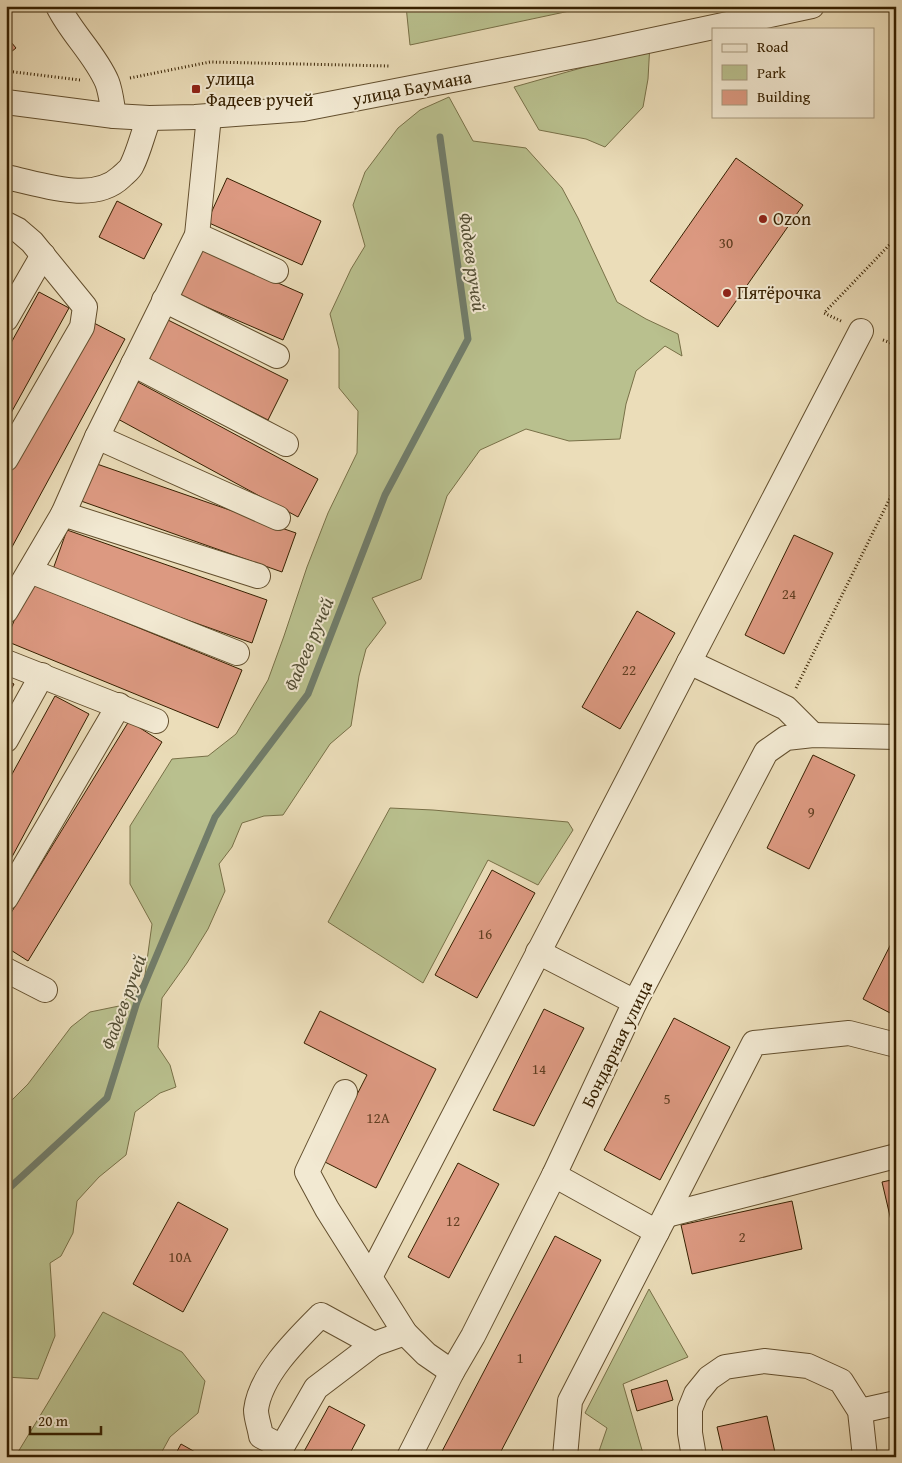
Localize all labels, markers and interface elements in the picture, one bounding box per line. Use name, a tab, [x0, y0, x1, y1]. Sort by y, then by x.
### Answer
legend	[712, 28, 874, 118]
text: Road	[757, 36, 788, 57]
text: Park	[757, 62, 786, 83]
street label: улица Баумана	[349, 63, 474, 112]
place label: улица Фадеев ручей	[205, 65, 314, 113]
marker: улица Фадеев ручей	[190, 83, 202, 95]
text: Building	[757, 86, 811, 107]
place label: Ozon	[773, 205, 811, 232]
water label: Фадеев ручей	[452, 211, 494, 314]
marker: Ozon	[757, 213, 769, 225]
house number: 30	[719, 232, 733, 253]
place label: Пятёрочка	[737, 279, 822, 306]
marker: Пятёрочка	[721, 287, 733, 299]
house number: 24	[782, 583, 796, 604]
water label: Фадеев ручей	[276, 592, 341, 695]
house number: 22	[622, 659, 636, 680]
house number: 9	[807, 801, 815, 822]
house number: 16	[478, 923, 492, 944]
water label: Фадеев ручей	[93, 950, 153, 1054]
street label: Бондарная улица	[574, 975, 659, 1112]
house number: 14	[532, 1058, 546, 1079]
house number: 5	[663, 1088, 671, 1109]
house number: 12А	[366, 1107, 390, 1128]
house number: 12	[446, 1210, 460, 1231]
house number: 2	[738, 1226, 746, 1247]
house number: 10А	[168, 1246, 192, 1267]
house number: 1	[516, 1347, 524, 1368]
scale bar	[30, 1403, 101, 1435]
text: 20 m	[38, 1410, 69, 1431]

